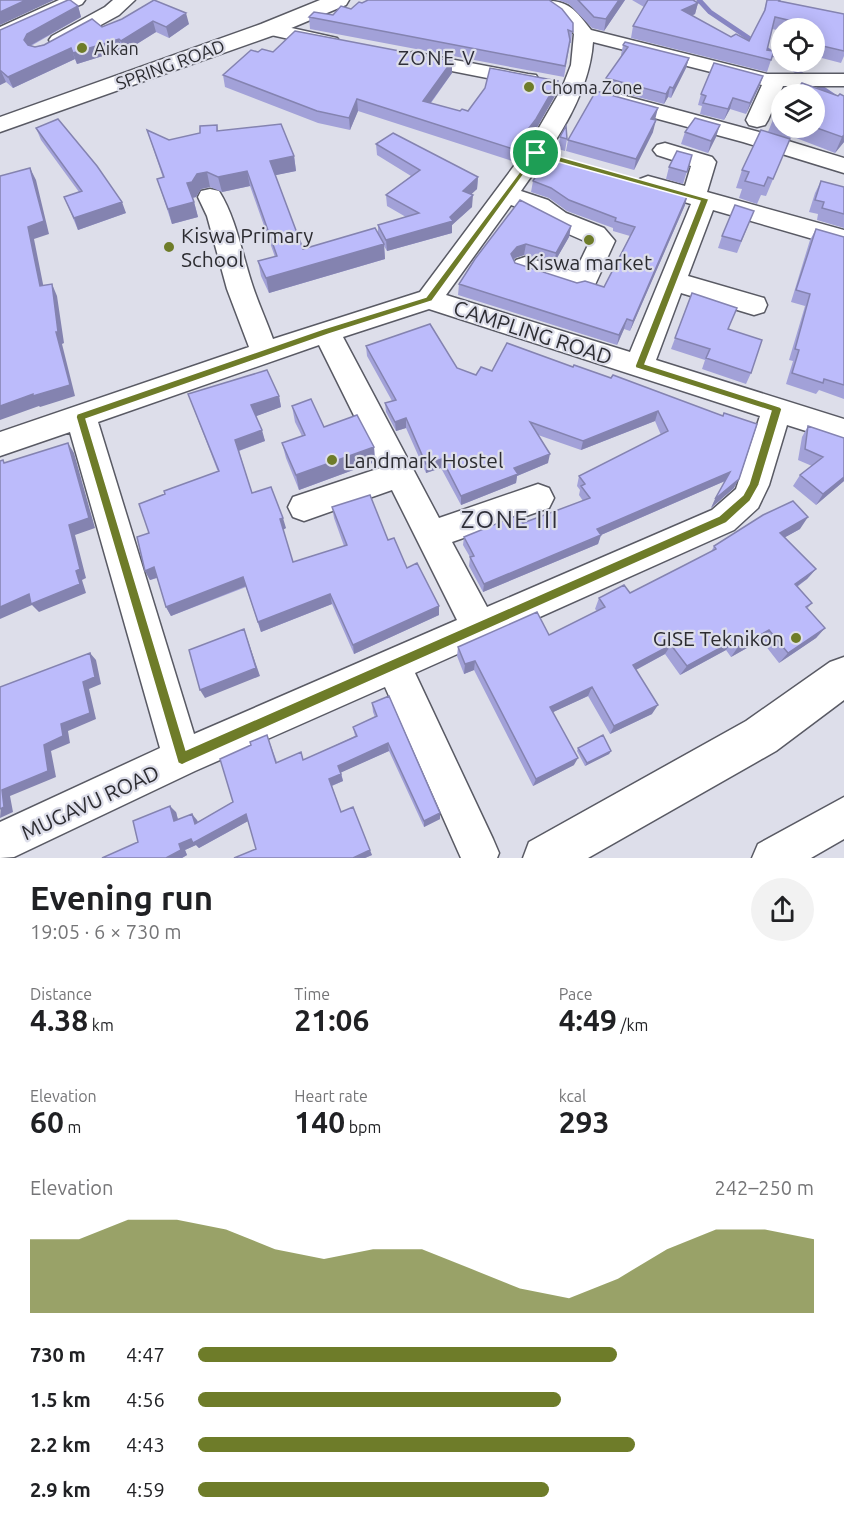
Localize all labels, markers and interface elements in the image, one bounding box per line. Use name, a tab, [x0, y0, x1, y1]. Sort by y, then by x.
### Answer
map controls	[771, 18, 825, 138]
button: locate	[771, 18, 825, 72]
street label: SPRING ROAD	[113, 35, 227, 93]
place label: Aikan	[94, 38, 139, 58]
marker: Aikan	[75, 41, 89, 55]
district label: ZONE V	[398, 46, 476, 69]
place label: Choma Zone	[541, 77, 643, 97]
marker: Choma Zone	[522, 80, 536, 94]
button: layers	[771, 84, 825, 138]
pin	[510, 127, 561, 178]
icon: arrive	[519, 136, 552, 169]
place label: Kiswa Primary School	[181, 223, 313, 271]
marker: Kiswa market	[582, 233, 596, 247]
marker: Kiswa Primary School	[162, 240, 176, 254]
place label: Kiswa market	[526, 250, 652, 274]
street label: CAMPLING ROAD	[451, 295, 615, 369]
place label: Landmark Hostel	[344, 448, 503, 472]
marker: Landmark Hostel	[325, 453, 339, 467]
district label: ZONE III	[461, 506, 559, 533]
place label: GISE Teknikon	[653, 626, 784, 650]
marker: GISE Teknikon	[789, 631, 803, 645]
street label: MUGAVU ROAD	[17, 760, 163, 844]
button: share	[751, 878, 814, 941]
text: Evening run	[30, 879, 213, 916]
text: 19:05 · 6 × 730 m	[30, 920, 182, 943]
text: Distance	[30, 985, 92, 1003]
text: Time	[294, 985, 330, 1003]
text: Pace	[559, 985, 593, 1003]
text: 4.38	[30, 1003, 88, 1037]
text: 21:06	[294, 1003, 369, 1037]
text: 4:49	[559, 1003, 617, 1037]
text: km	[88, 1016, 114, 1034]
text: /km	[617, 1016, 648, 1034]
text: Elevation	[30, 1087, 97, 1105]
text: Heart rate	[294, 1087, 368, 1105]
text: kcal	[559, 1087, 586, 1105]
text: 60	[30, 1105, 64, 1139]
text: 140	[294, 1105, 345, 1139]
text: 293	[559, 1105, 609, 1139]
text: m	[64, 1118, 81, 1136]
text: bpm	[345, 1118, 381, 1136]
text: Elevation	[30, 1176, 113, 1199]
text: 242–250 m	[715, 1176, 814, 1199]
text: 730 m	[30, 1343, 86, 1366]
text: 4:47	[126, 1343, 165, 1366]
text: 1.5 km	[30, 1388, 91, 1411]
text: 4:56	[126, 1388, 165, 1411]
text: 2.2 km	[30, 1433, 91, 1456]
text: 4:43	[126, 1433, 165, 1456]
text: 2.9 km	[30, 1478, 91, 1501]
text: 4:59	[126, 1478, 165, 1501]

